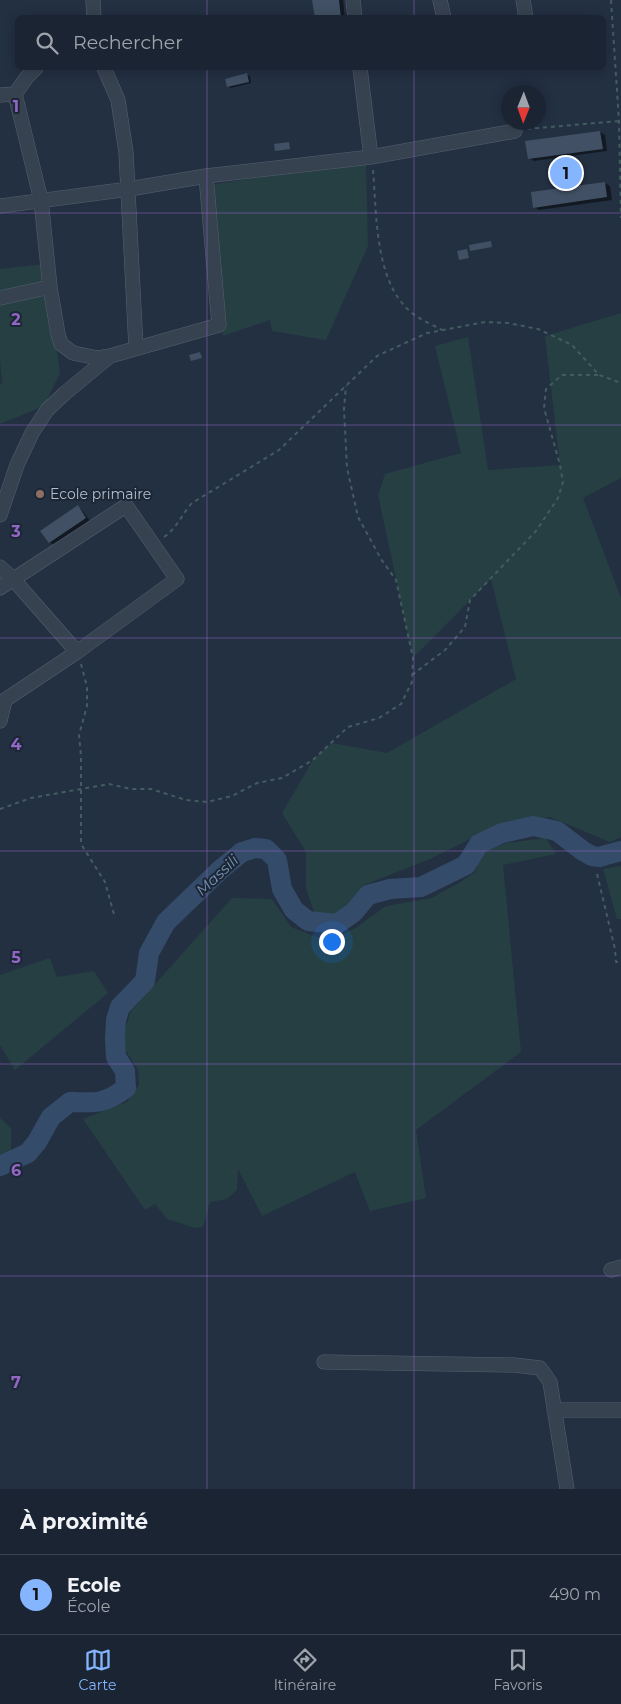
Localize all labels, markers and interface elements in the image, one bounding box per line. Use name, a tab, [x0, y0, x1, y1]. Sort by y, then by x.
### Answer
search box	[15, 15, 606, 70]
icon: search	[33, 29, 61, 57]
text: Rechercher	[73, 31, 183, 54]
north arrow	[501, 85, 546, 130]
text: 1	[13, 97, 19, 116]
pin: 1	[550, 154, 582, 192]
text: 2	[11, 310, 21, 329]
place label: Ecole primaire	[50, 485, 151, 503]
marker: Ecole primaire	[34, 488, 46, 500]
text: 3	[10, 522, 21, 541]
text: 4	[10, 735, 22, 754]
water label: Massili	[192, 850, 243, 899]
your location	[319, 929, 345, 955]
text: 5	[11, 948, 21, 967]
text: 6	[11, 1161, 21, 1180]
text: 7	[11, 1373, 21, 1392]
text: À proximité	[20, 1509, 148, 1534]
text: Ecole	[67, 1574, 121, 1597]
text: 1	[33, 1585, 39, 1604]
text: 490 m	[549, 1585, 601, 1604]
text: École	[67, 1597, 110, 1616]
tab: Carte	[79, 1646, 116, 1694]
tab: Itinéraire	[274, 1646, 336, 1694]
tab: Favoris	[493, 1646, 542, 1694]

